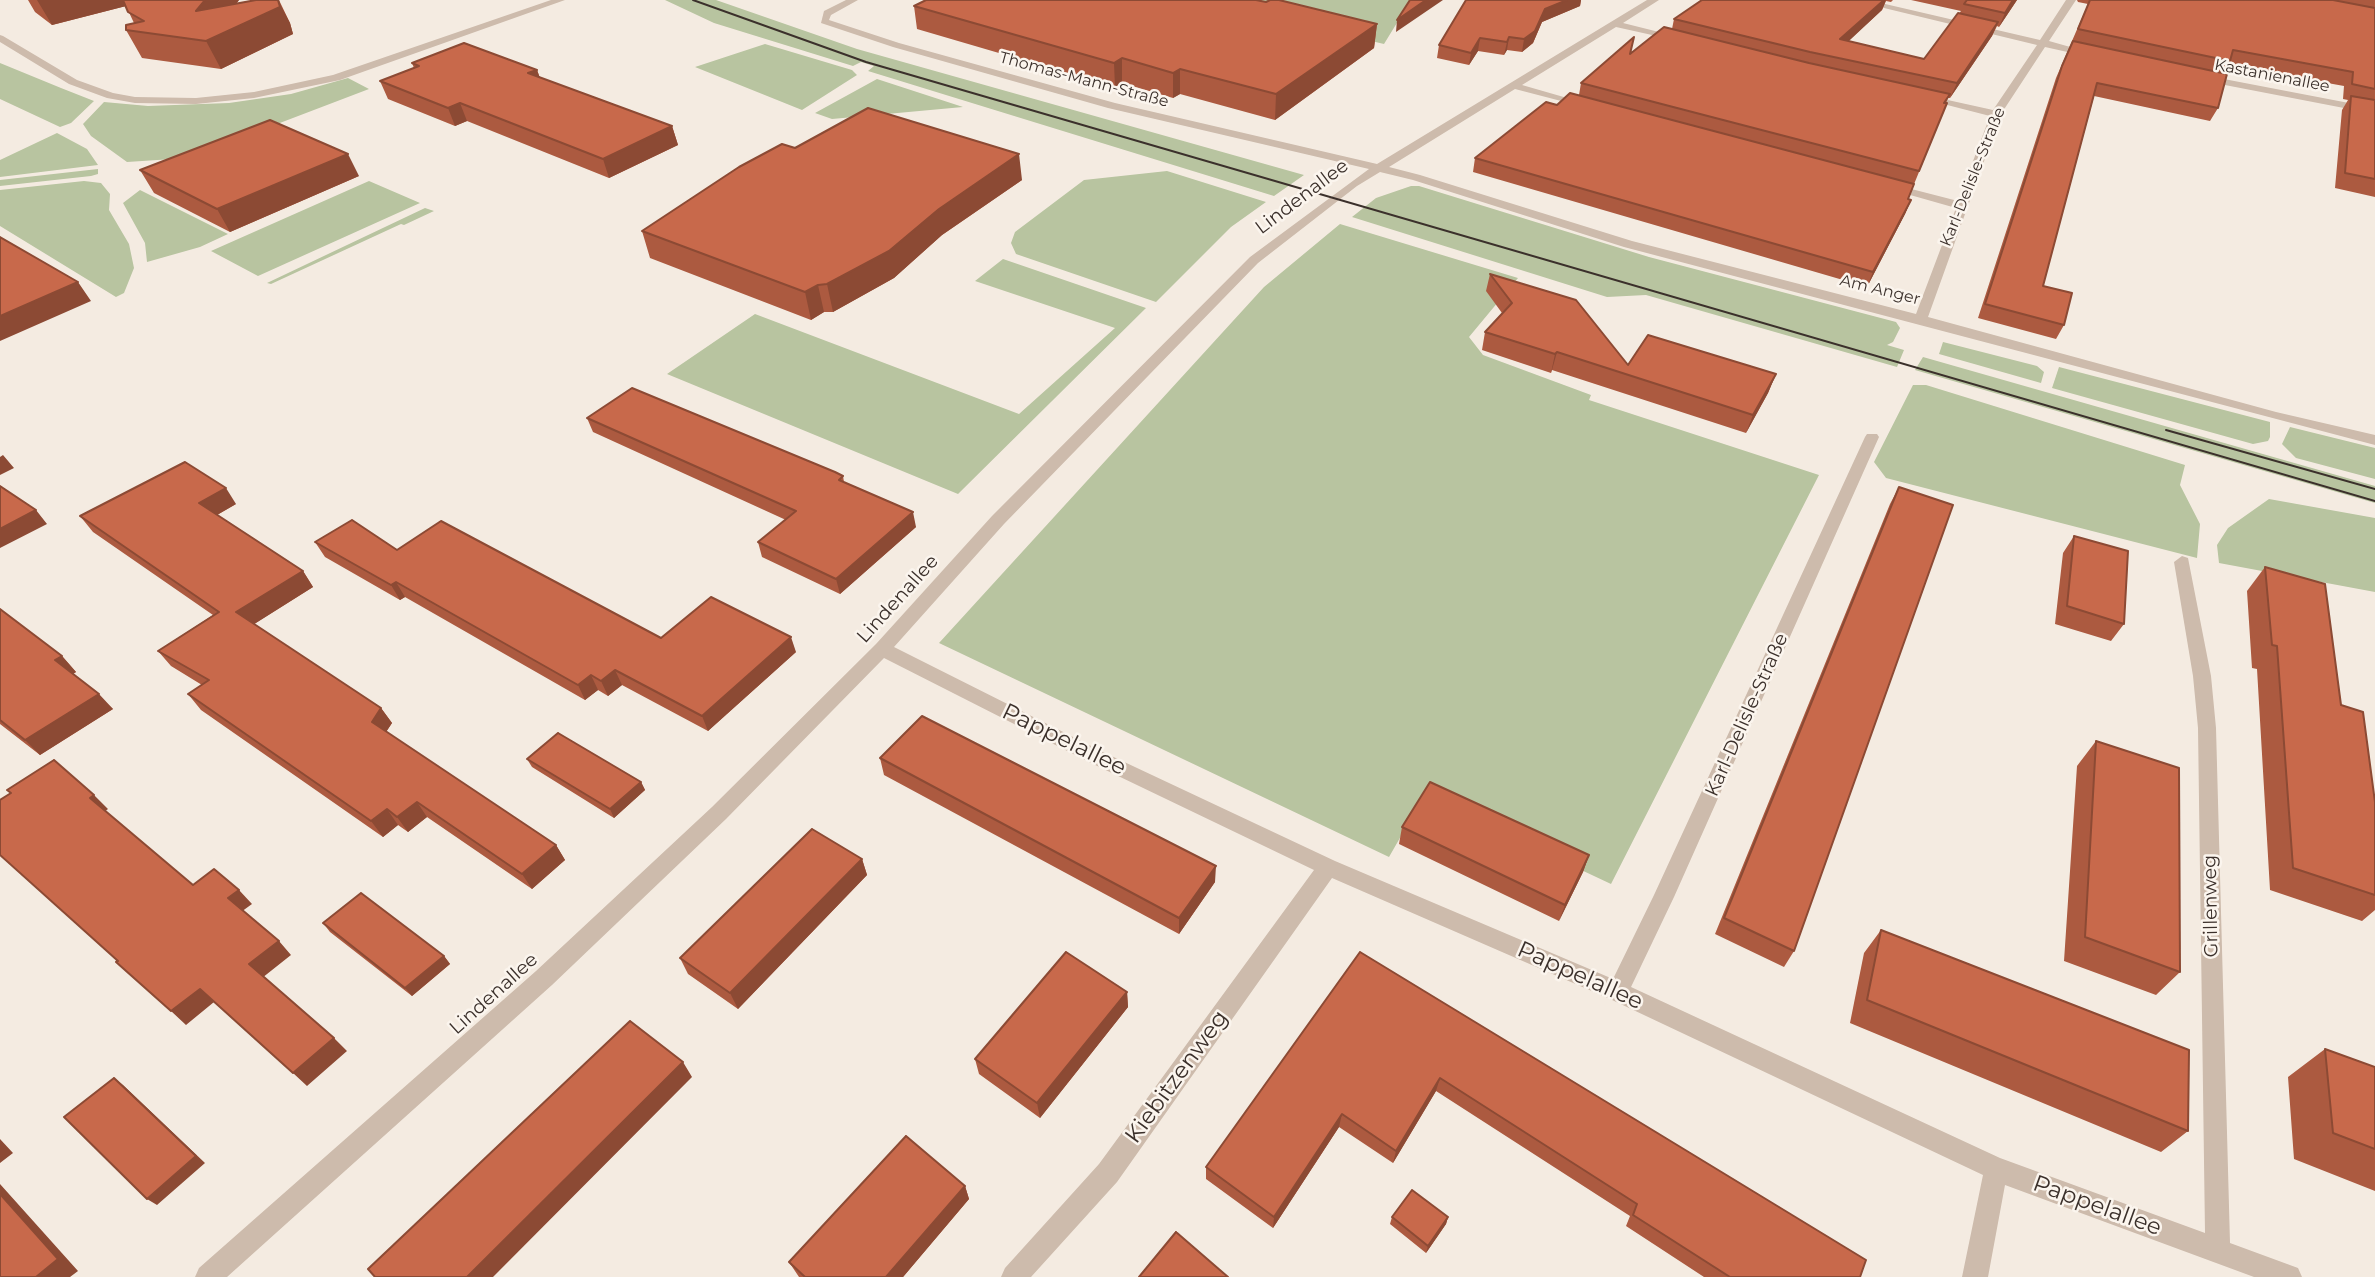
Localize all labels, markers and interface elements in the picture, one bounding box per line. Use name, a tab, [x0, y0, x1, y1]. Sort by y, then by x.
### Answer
street label: Thomas-Mann-Straße	[997, 48, 1171, 112]
street label: Kastanienallee	[2213, 55, 2331, 97]
street label: Karl-Delisle-Straße	[1936, 105, 2010, 249]
street label: Lindenallee	[1251, 155, 1353, 239]
street label: Am Anger	[1838, 271, 1922, 309]
street label: Lindenallee	[852, 550, 944, 648]
street label: Karl-Delisle-Straße	[1701, 630, 1793, 800]
street label: Pappelallee	[997, 698, 1131, 782]
street label: Grillenweg	[2199, 855, 2223, 957]
street label: Pappelallee	[1513, 936, 1647, 1016]
street label: Lindenallee	[445, 948, 543, 1040]
street label: Kiebitzenweg	[1120, 1005, 1234, 1149]
street label: Pappelallee	[2029, 1170, 2165, 1242]

